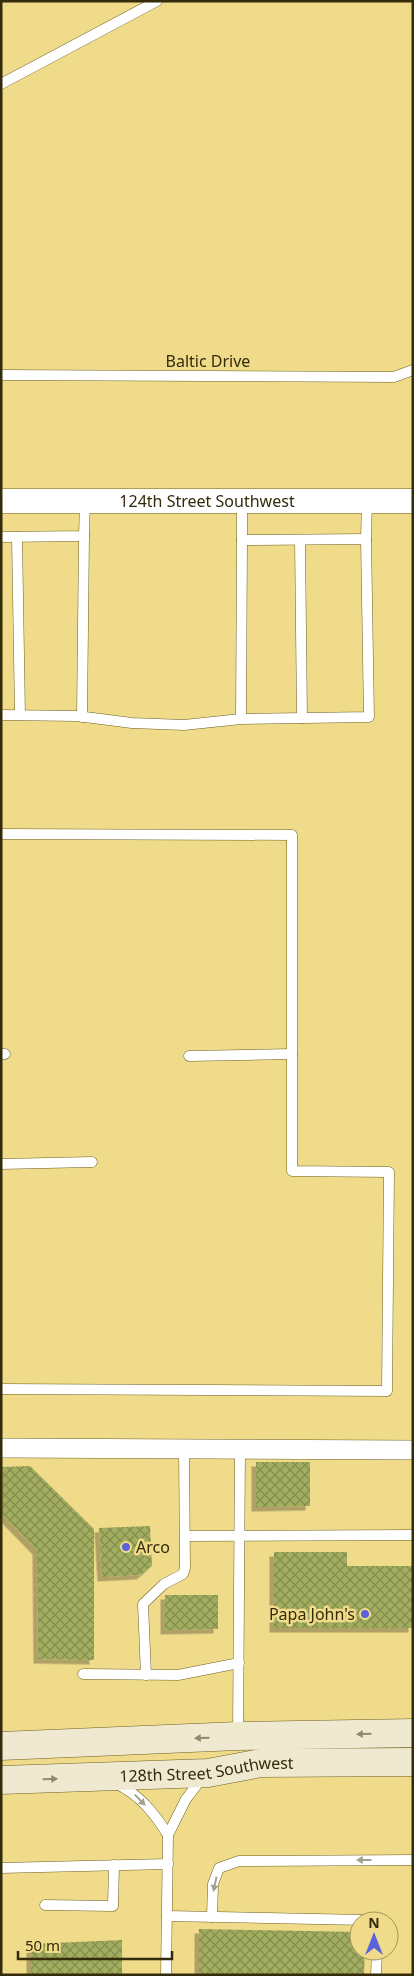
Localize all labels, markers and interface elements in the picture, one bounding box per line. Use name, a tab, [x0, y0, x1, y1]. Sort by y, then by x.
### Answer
street label: Baltic Drive	[166, 350, 250, 372]
street label: 124th Street Southwest	[119, 490, 295, 512]
place label: Arco	[136, 1536, 170, 1558]
marker: Arco	[120, 1541, 132, 1553]
place label: Papa John's	[269, 1603, 355, 1625]
marker: Papa John's	[359, 1608, 371, 1620]
one-way arrow	[356, 1730, 372, 1738]
one-way arrow	[193, 1734, 209, 1742]
street label: 128th Street Southwest	[119, 1752, 294, 1787]
one-way arrow	[42, 1775, 58, 1783]
one-way arrow	[134, 1794, 146, 1806]
one-way arrow	[356, 1856, 372, 1864]
one-way arrow	[211, 1876, 219, 1891]
north arrow	[349, 1911, 399, 1961]
text: N	[368, 1913, 380, 1932]
scale bar	[18, 1928, 171, 1960]
text: 50 m	[25, 1935, 60, 1955]

